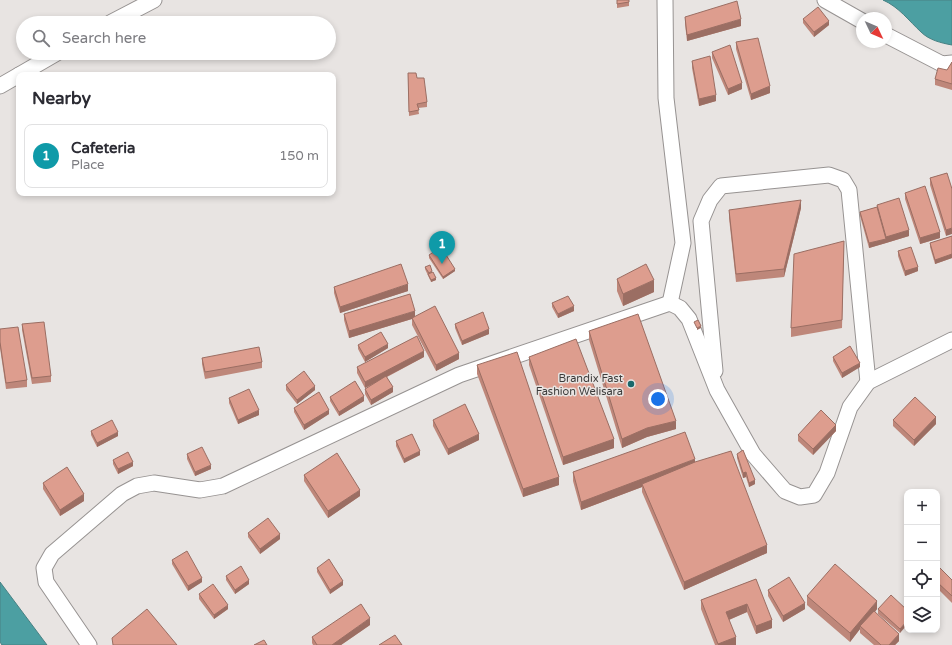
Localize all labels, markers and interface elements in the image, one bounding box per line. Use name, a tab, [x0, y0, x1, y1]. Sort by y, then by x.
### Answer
north arrow	[856, 12, 892, 48]
search box	[16, 16, 336, 60]
icon: search	[30, 27, 52, 49]
text: Search here	[62, 29, 146, 47]
text: Nearby	[32, 88, 91, 109]
text: Cafeteria	[71, 139, 135, 157]
text: 1	[42, 148, 50, 164]
text: 150 m	[279, 148, 319, 164]
text: Place	[71, 157, 104, 173]
pin: 1	[429, 231, 455, 264]
place label: Brandix Fast Fashion Welisara	[536, 372, 623, 398]
marker: Brandix Fast Fashion Welisara	[626, 379, 636, 389]
your location	[648, 389, 668, 409]
map controls	[904, 489, 940, 633]
button: +	[904, 489, 940, 525]
button: −	[904, 525, 940, 561]
button: locate	[904, 561, 940, 597]
button: layers	[904, 597, 940, 633]

